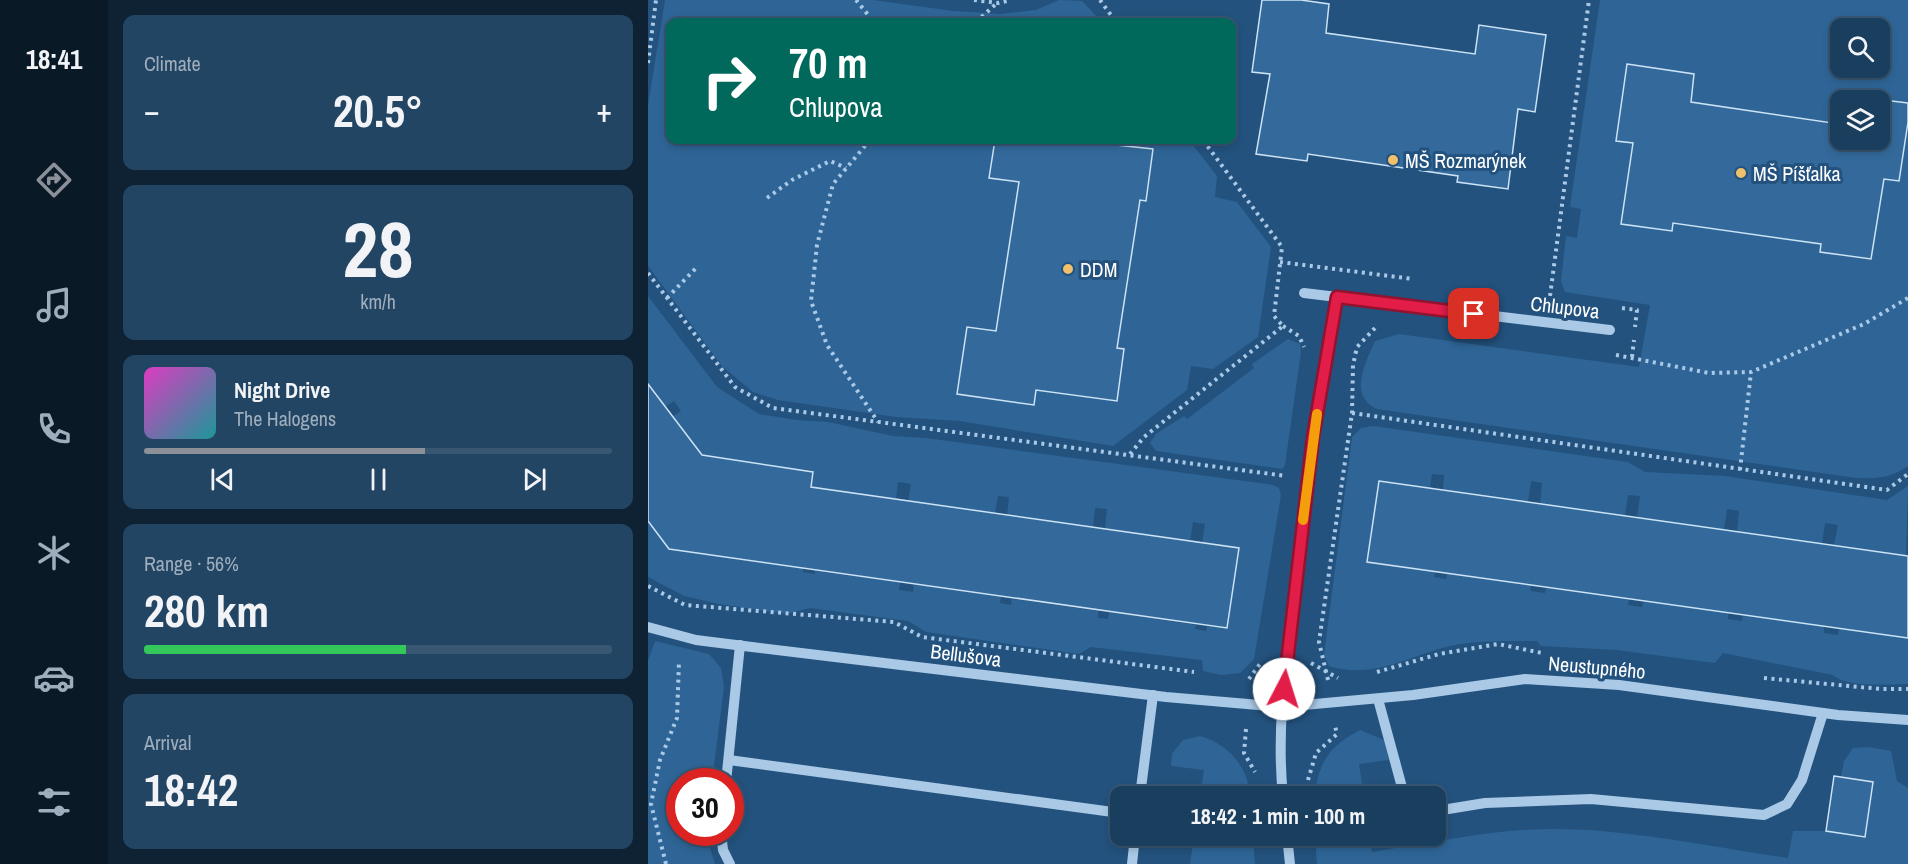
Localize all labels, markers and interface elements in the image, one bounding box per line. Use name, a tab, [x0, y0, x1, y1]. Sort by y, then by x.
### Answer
map controls	[1830, 18, 1890, 150]
button: search	[1830, 18, 1890, 78]
text: 70 m	[789, 35, 868, 91]
text: 18:41	[26, 41, 82, 77]
icon: right	[690, 42, 768, 120]
text: Climate	[144, 50, 201, 77]
text: 20.5°	[333, 80, 423, 141]
text: −	[144, 88, 160, 132]
text: +	[596, 88, 612, 132]
text: Chlupova	[789, 89, 883, 125]
button: layers	[1830, 90, 1890, 150]
place label: MŠ Rozmarýnek	[1405, 147, 1527, 174]
marker: MŠ Rozmarýnek	[1386, 153, 1400, 167]
icon: directions	[33, 159, 75, 201]
place label: MŠ Píšťalka	[1753, 160, 1841, 187]
marker: MŠ Píšťalka	[1734, 166, 1748, 180]
text: 28	[342, 196, 414, 301]
place label: DDM	[1080, 256, 1117, 283]
marker: DDM	[1061, 262, 1075, 276]
icon: music	[33, 284, 75, 326]
text: km/h	[360, 288, 396, 315]
pin	[1448, 288, 1499, 339]
street label: Chlupova	[1529, 289, 1601, 325]
icon: arrive	[1457, 297, 1490, 330]
text: Night Drive	[234, 375, 330, 405]
text: The Halogens	[234, 405, 336, 432]
icon: phone	[33, 408, 75, 450]
icon: previous	[206, 463, 239, 496]
icon: pause	[362, 463, 395, 496]
icon: next	[518, 463, 551, 496]
icon: climate	[33, 532, 75, 574]
text: Range · 56%	[144, 550, 239, 577]
text: 280 km	[144, 580, 269, 641]
street label: Bellušova	[929, 637, 1003, 673]
street label: Neustupného	[1547, 649, 1647, 685]
icon: car	[33, 657, 75, 699]
position arrow	[1252, 657, 1316, 721]
text: Arrival	[144, 729, 191, 756]
text: 18:42	[144, 759, 238, 820]
speed limit sign: 30	[666, 768, 744, 846]
icon: filters	[33, 781, 75, 823]
text: 18:42 · 1 min · 100 m	[1191, 801, 1365, 831]

